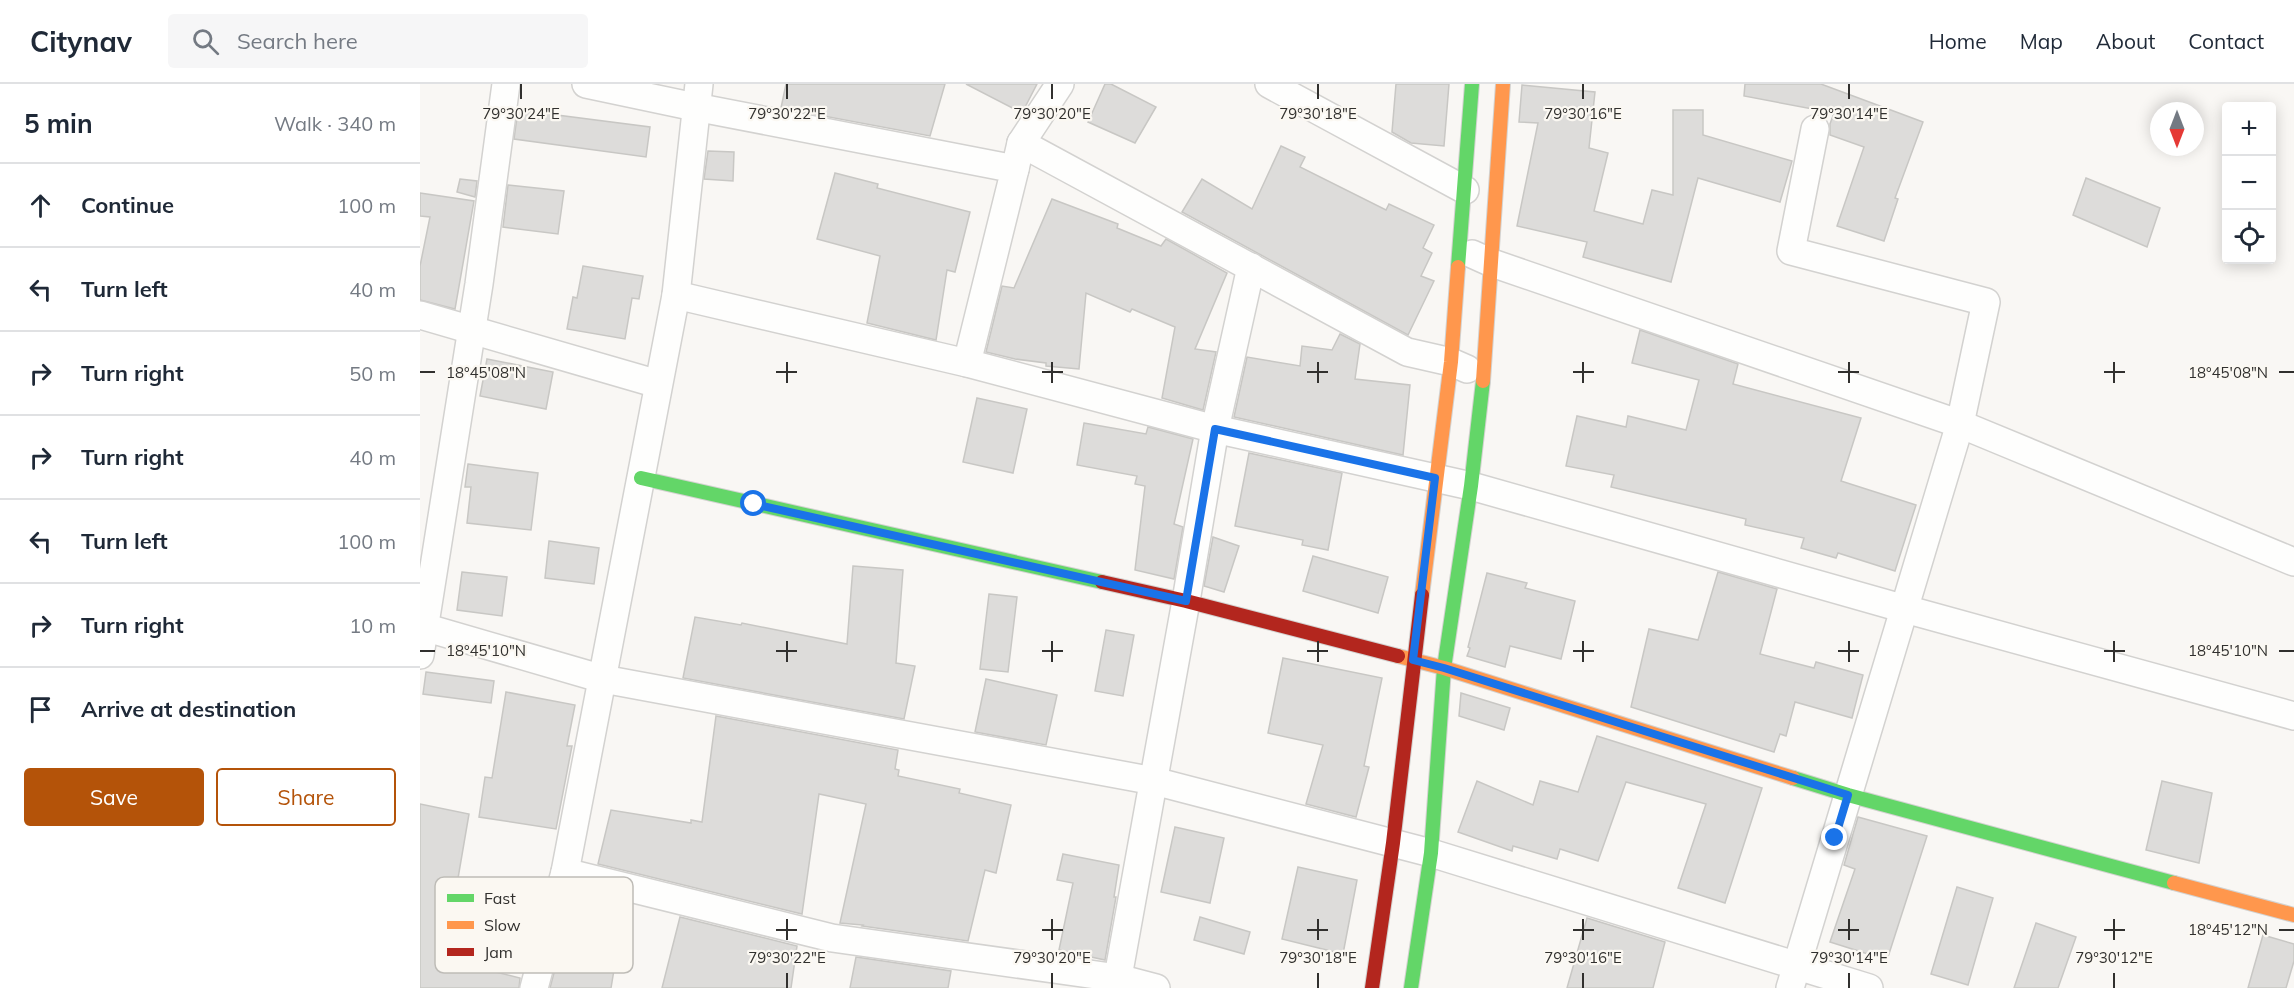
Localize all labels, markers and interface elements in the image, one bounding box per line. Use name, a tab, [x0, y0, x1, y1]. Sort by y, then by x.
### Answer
search box	[168, 14, 588, 68]
text: Citynav	[30, 24, 132, 59]
icon: search	[189, 25, 222, 58]
text: Search here	[237, 27, 358, 55]
text: Home	[1929, 28, 1987, 54]
text: Map	[2020, 28, 2063, 54]
text: About	[2096, 28, 2155, 54]
text: Contact	[2188, 28, 2264, 54]
north arrow	[2150, 102, 2204, 156]
map controls	[2222, 102, 2276, 264]
button: +	[2222, 102, 2276, 156]
text: 79°30'24"E	[482, 104, 560, 123]
text: 79°30'22"E	[748, 104, 826, 123]
text: 79°30'20"E	[1013, 104, 1091, 123]
text: 79°30'18"E	[1279, 104, 1357, 123]
text: 79°30'16"E	[1544, 104, 1622, 123]
text: 79°30'14"E	[1810, 104, 1888, 123]
text: 5 min	[24, 107, 93, 140]
text: Walk · 340 m	[274, 111, 396, 136]
button: −	[2222, 156, 2276, 210]
icon: ahead	[24, 189, 57, 222]
text: Continue	[81, 191, 174, 219]
text: 100 m	[337, 193, 396, 218]
button: locate	[2222, 210, 2276, 264]
icon: left	[24, 273, 57, 306]
text: Turn left	[81, 275, 168, 303]
text: 40 m	[349, 277, 396, 302]
icon: right	[24, 357, 57, 390]
text: Turn right	[81, 359, 184, 387]
text: 50 m	[349, 361, 396, 386]
text: 18°45'08"N	[446, 363, 526, 382]
text: 18°45'08"N	[2188, 363, 2268, 382]
icon: right	[24, 441, 57, 474]
text: Turn right	[81, 443, 184, 471]
text: 40 m	[349, 445, 396, 470]
route start	[740, 490, 766, 516]
icon: left	[24, 525, 57, 558]
text: Turn left	[81, 527, 168, 555]
text: 100 m	[337, 529, 396, 554]
icon: right	[24, 609, 57, 642]
text: Turn right	[81, 611, 184, 639]
text: 10 m	[349, 613, 396, 638]
text: 18°45'10"N	[446, 641, 526, 660]
text: 18°45'10"N	[2188, 641, 2268, 660]
icon: arrive	[24, 693, 57, 726]
text: Arrive at destination	[81, 695, 296, 723]
button: Save	[24, 768, 204, 826]
button: Share	[216, 768, 396, 826]
route end	[1821, 824, 1847, 850]
legend	[435, 877, 633, 973]
text: Fast	[484, 888, 516, 908]
text: Slow	[484, 915, 521, 935]
text: 18°45'12"N	[2188, 920, 2268, 939]
text: Jam	[484, 942, 513, 962]
text: 79°30'22"E	[748, 948, 826, 967]
text: 79°30'20"E	[1013, 948, 1091, 967]
text: 79°30'18"E	[1279, 948, 1357, 967]
text: 79°30'16"E	[1544, 948, 1622, 967]
text: 79°30'14"E	[1810, 948, 1888, 967]
text: 79°30'12"E	[2075, 948, 2153, 967]

